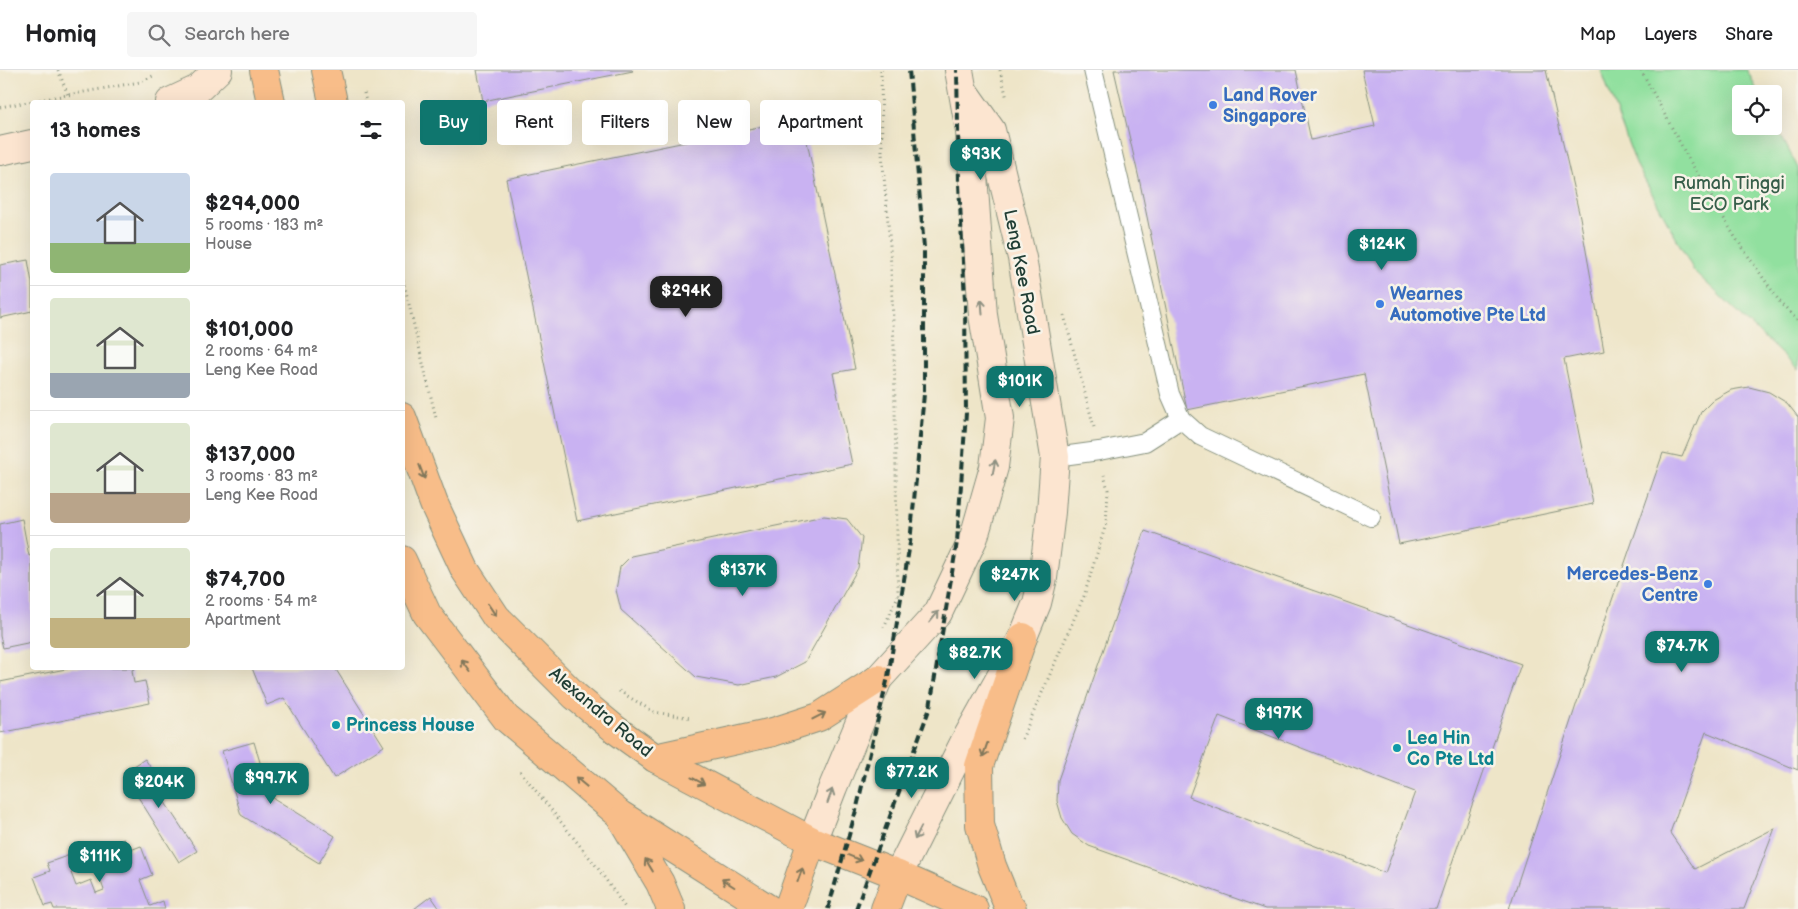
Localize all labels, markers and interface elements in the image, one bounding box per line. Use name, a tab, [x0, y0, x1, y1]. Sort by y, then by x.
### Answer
search box	[127, 12, 477, 57]
text: Homiq	[25, 20, 97, 49]
icon: search	[145, 21, 173, 49]
text: Search here	[185, 23, 290, 46]
text: Map	[1580, 24, 1616, 45]
text: Layers	[1644, 24, 1697, 45]
text: Share	[1725, 24, 1773, 45]
place label: Land Rover Singapore	[1223, 85, 1318, 127]
map controls	[1732, 85, 1782, 135]
button: locate	[1732, 85, 1782, 135]
marker: Land Rover Singapore	[1207, 99, 1219, 111]
chip: Buy	[420, 100, 487, 145]
chip: Rent	[497, 100, 572, 145]
chip: Filters	[582, 100, 668, 145]
chip: New	[678, 100, 750, 145]
chip: Apartment	[760, 100, 881, 145]
icon: filters	[357, 116, 385, 144]
text: 13 homes	[50, 118, 141, 143]
pin: $93K	[951, 138, 1011, 181]
text: $93K	[961, 145, 1001, 164]
park label: Rumah Tinggi ECO Park	[1673, 173, 1785, 215]
text: $294,000	[205, 191, 300, 216]
icon: home	[90, 193, 150, 253]
street label: Leng Kee Road	[999, 208, 1044, 336]
text: 5 rooms · 183 m²	[205, 216, 324, 235]
pin: $124K	[1347, 228, 1417, 271]
text: House	[205, 235, 252, 254]
text: $124K	[1359, 235, 1405, 254]
pin: $294K	[651, 276, 721, 318]
text: $294K	[661, 282, 711, 301]
place label: Wearnes Automotive Pte Ltd	[1389, 284, 1546, 326]
marker: Wearnes Automotive Pte Ltd	[1374, 298, 1386, 310]
one-way arrow	[978, 299, 987, 315]
text: $101,000	[205, 317, 294, 342]
icon: home	[90, 318, 150, 378]
text: 2 rooms · 64 m²	[205, 342, 318, 361]
text: Leng Kee Road	[205, 361, 318, 380]
pin: $101K	[985, 366, 1055, 408]
text: $101K	[998, 372, 1042, 391]
text: $137,000	[205, 442, 295, 467]
icon: home	[90, 443, 150, 503]
one-way arrow	[989, 460, 999, 476]
one-way arrow	[418, 464, 427, 479]
text: 3 rooms · 83 m²	[205, 467, 318, 486]
text: Leng Kee Road	[205, 486, 318, 505]
pin: $137K	[708, 554, 778, 597]
pin: $247K	[980, 560, 1050, 602]
text: $137K	[720, 561, 766, 580]
place label: Mercedes-Benz Centre	[1566, 564, 1698, 606]
text: $247K	[991, 566, 1039, 585]
text: $74,700	[205, 567, 285, 592]
icon: home	[90, 568, 150, 628]
marker: Mercedes-Benz Centre	[1702, 578, 1714, 590]
text: 2 rooms · 54 m²	[205, 592, 317, 611]
one-way arrow	[487, 603, 497, 617]
text: Apartment	[205, 611, 281, 630]
one-way arrow	[928, 611, 939, 624]
pin: $74.7K	[1641, 630, 1723, 673]
text: $74.7K	[1656, 637, 1708, 656]
pin: $82.7K	[934, 638, 1016, 680]
text: $82.7K	[949, 644, 1001, 663]
one-way arrow	[461, 660, 472, 673]
street label: Alexandra Road	[545, 663, 657, 762]
pin: $197K	[1244, 698, 1314, 740]
text: $197K	[1256, 704, 1302, 723]
one-way arrow	[811, 711, 826, 720]
place label: Princess House	[346, 715, 475, 736]
marker: Princess House	[330, 719, 342, 731]
place label: Lea Hin Co Pte Ltd	[1407, 728, 1494, 770]
one-way arrow	[979, 741, 989, 757]
marker: Lea Hin Co Pte Ltd	[1391, 742, 1403, 754]
pin: $77.2K	[871, 756, 953, 799]
pin: $99.7K	[230, 762, 312, 805]
text: $77.2K	[886, 763, 938, 782]
pin: $204K	[124, 766, 194, 809]
text: $99.7K	[245, 769, 297, 788]
text: $204K	[134, 773, 184, 792]
one-way arrow	[575, 776, 588, 788]
one-way arrow	[691, 776, 706, 786]
one-way arrow	[826, 788, 835, 804]
one-way arrow	[913, 825, 922, 840]
pin: $111K	[65, 840, 135, 883]
text: $111K	[79, 847, 121, 866]
one-way arrow	[847, 854, 862, 863]
one-way arrow	[644, 859, 654, 873]
one-way arrow	[796, 868, 805, 883]
one-way arrow	[721, 878, 735, 888]

